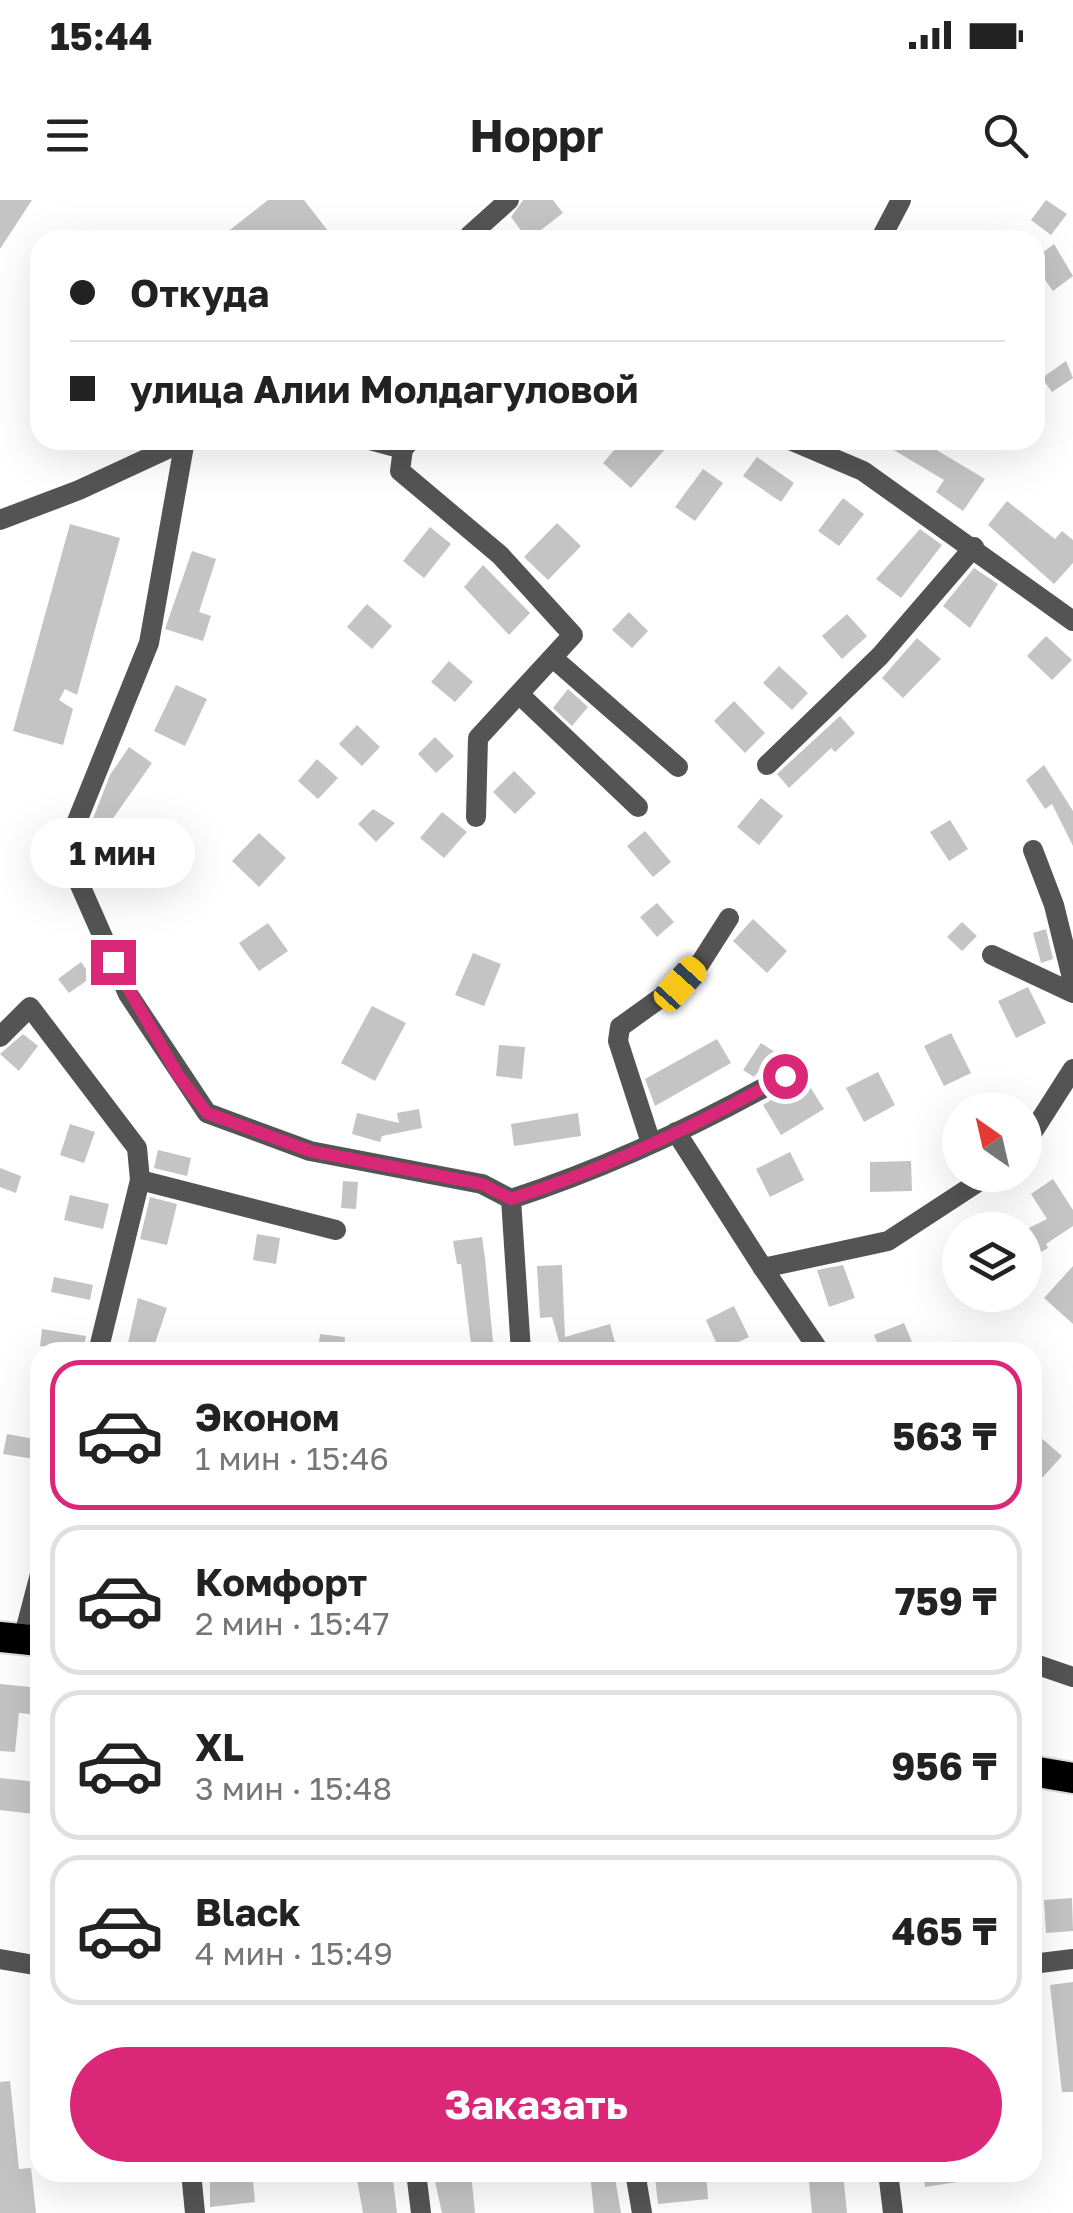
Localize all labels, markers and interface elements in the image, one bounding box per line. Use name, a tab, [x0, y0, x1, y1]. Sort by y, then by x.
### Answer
text: 15:44	[50, 13, 152, 58]
icon: menu	[40, 108, 95, 163]
text: Hoppr	[469, 108, 604, 162]
icon: search	[978, 108, 1033, 163]
text: Откуда	[130, 270, 269, 315]
text: улица Алии Молдагуловой	[130, 366, 638, 411]
callout: 1 мин	[31, 817, 196, 887]
text: 1 мин	[69, 834, 156, 872]
route end	[91, 940, 136, 985]
car	[649, 952, 711, 1016]
route start	[763, 1054, 808, 1099]
north arrow	[942, 1092, 1042, 1192]
map controls	[942, 1092, 1042, 1312]
button: layers	[942, 1212, 1042, 1312]
icon: car	[75, 1390, 165, 1480]
text: Эконом	[195, 1394, 339, 1439]
text: 563 ₸	[892, 1413, 997, 1458]
text: 1 мин · 15:46	[195, 1439, 389, 1477]
icon: car	[75, 1555, 165, 1645]
text: Комфорт	[195, 1559, 367, 1604]
text: 759 ₸	[895, 1578, 997, 1623]
text: 2 мин · 15:47	[195, 1604, 389, 1642]
icon: car	[75, 1720, 165, 1810]
text: XL	[195, 1724, 244, 1769]
text: 956 ₸	[891, 1743, 997, 1788]
text: 3 мин · 15:48	[195, 1769, 392, 1807]
icon: car	[75, 1885, 165, 1975]
text: Black	[195, 1889, 300, 1934]
text: 465 ₸	[892, 1908, 997, 1953]
text: 4 мин · 15:49	[195, 1934, 393, 1972]
button: Заказать	[70, 2047, 1002, 2162]

